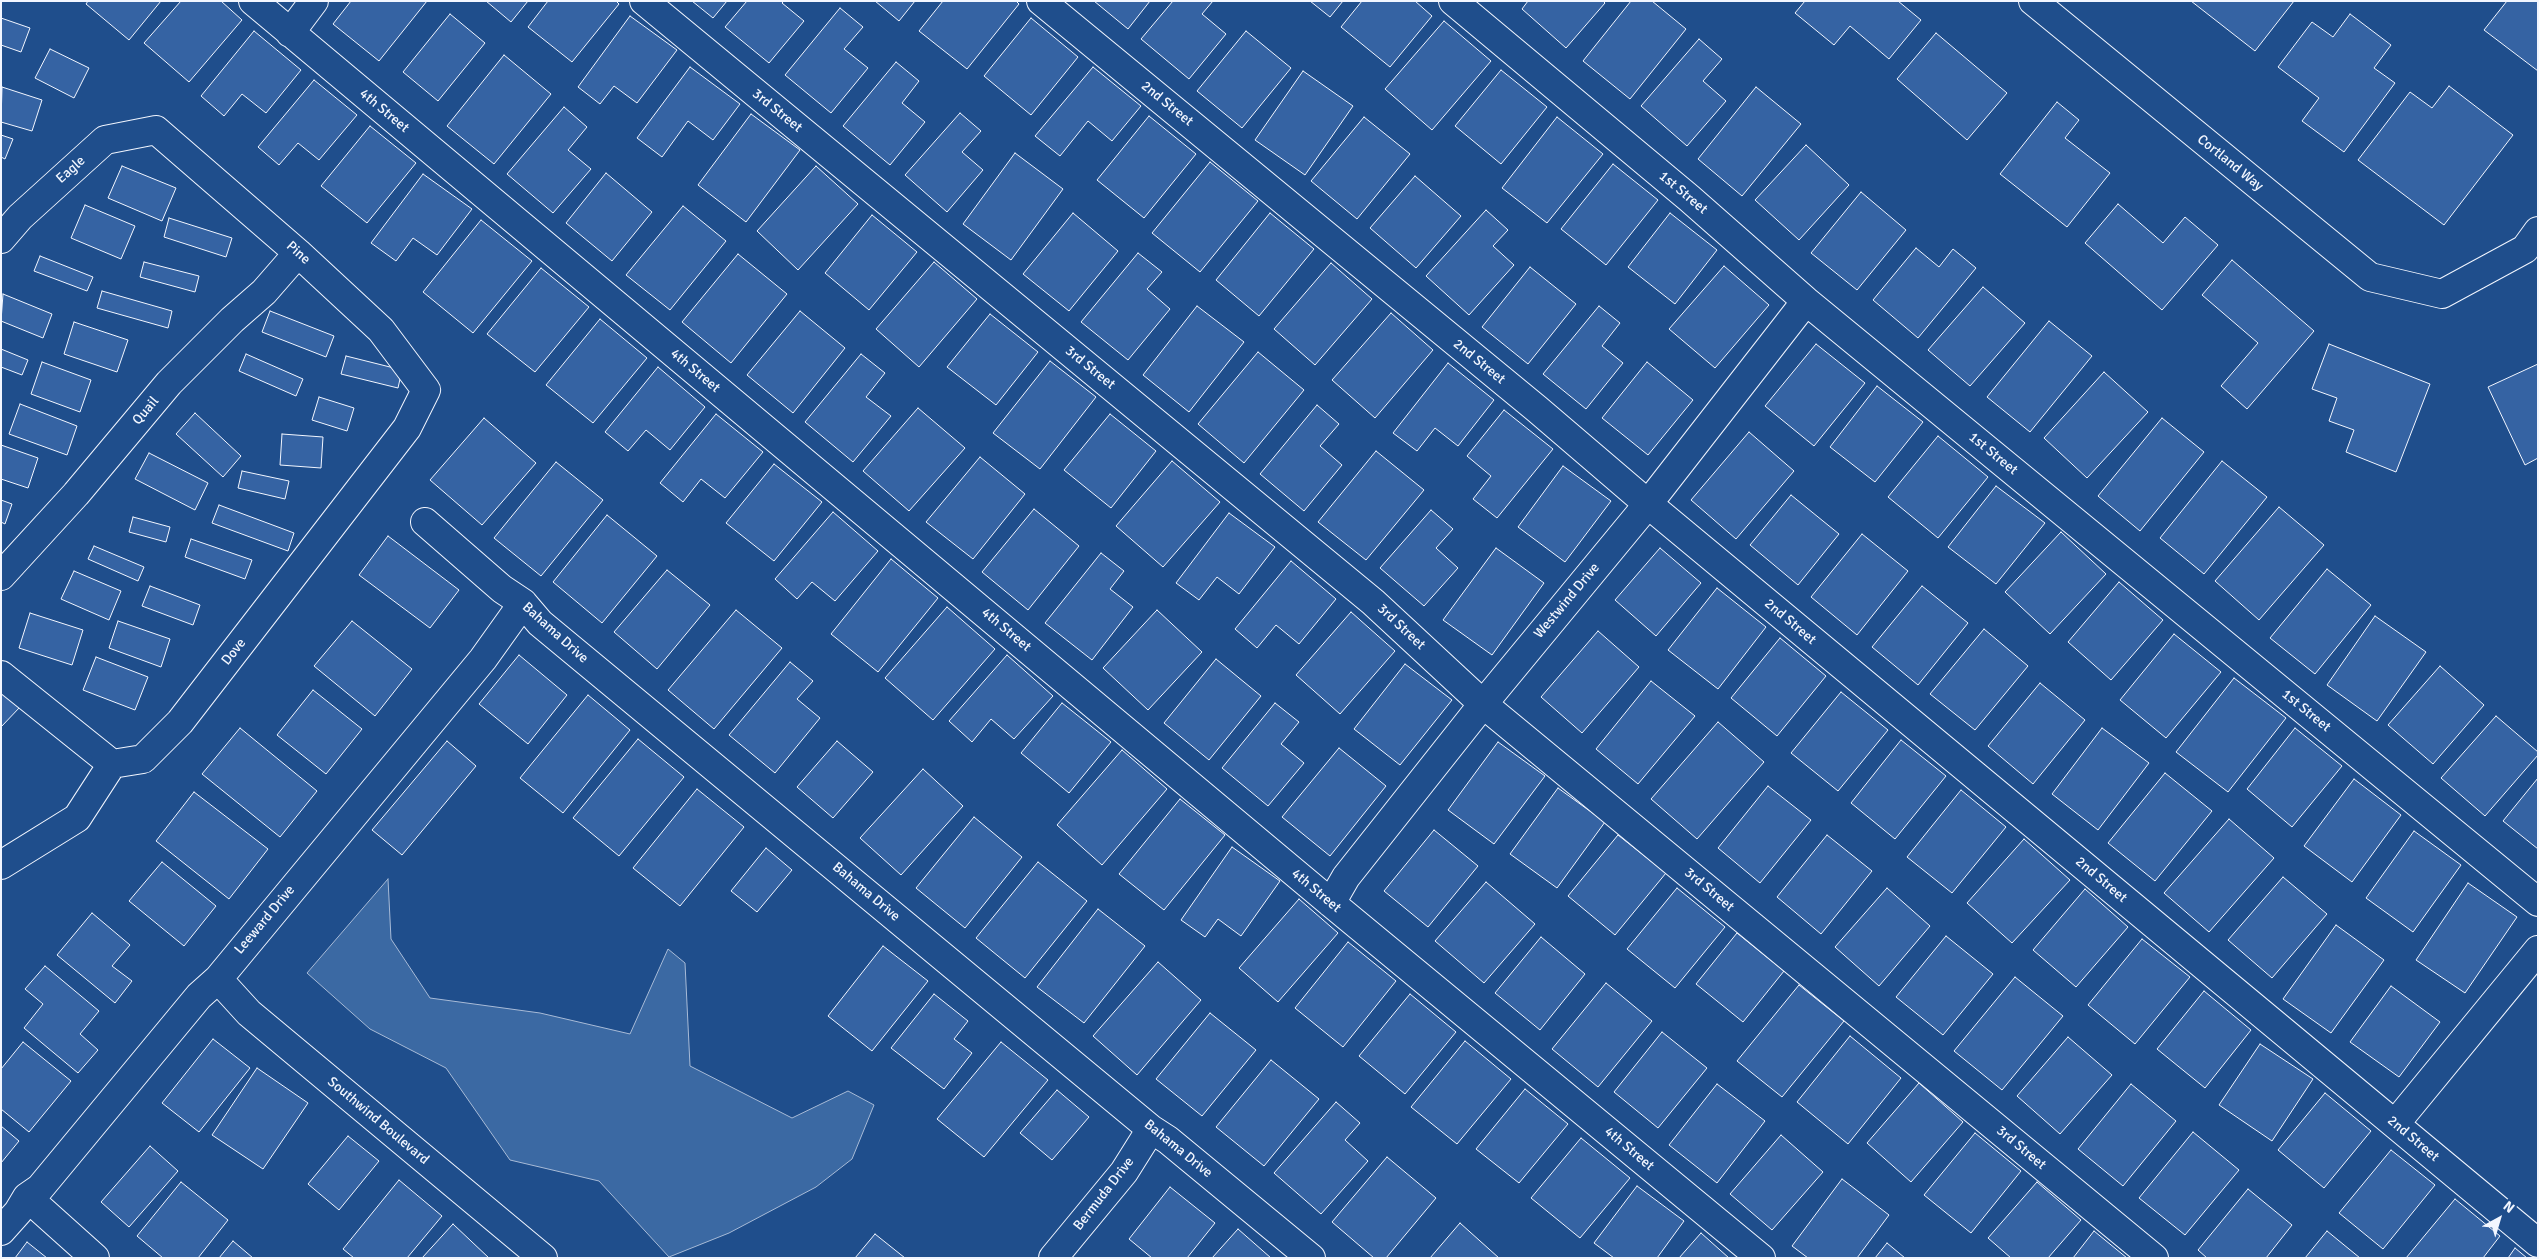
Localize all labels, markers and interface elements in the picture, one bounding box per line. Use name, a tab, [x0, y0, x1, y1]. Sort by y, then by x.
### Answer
street label: 2nd Street	[1138, 78, 1196, 130]
street label: 4th Street	[356, 85, 412, 137]
street label: 3rd Street	[749, 86, 805, 136]
street label: Cortland Way	[2194, 131, 2266, 195]
street label: Eagle	[53, 153, 89, 187]
street label: 1st Street	[1655, 168, 1711, 218]
street label: Pine	[283, 238, 313, 268]
street label: 2nd Street	[1450, 336, 1508, 388]
street label: 3rd Street	[1062, 343, 1118, 393]
street label: 4th Street	[667, 345, 723, 397]
street label: Quail	[129, 393, 163, 429]
street label: 1st Street	[1965, 429, 2021, 479]
street label: Westwind Drive	[1531, 560, 1603, 642]
street label: 2nd Street	[1761, 596, 1819, 648]
street label: Bahama Drive	[519, 599, 591, 667]
street label: 3rd Street	[1373, 601, 1429, 653]
street label: 4th Street	[978, 604, 1034, 656]
street label: Dove	[218, 635, 250, 669]
street label: 1st Street	[2278, 686, 2334, 736]
street label: 2nd Street	[2072, 854, 2130, 906]
street label: Bahama Drive	[829, 859, 903, 925]
street label: 3rd Street	[1681, 864, 1737, 916]
street label: 4th Street	[1288, 865, 1344, 917]
street label: Leeward Drive	[231, 882, 299, 958]
street label: Southwind Boulevard	[324, 1074, 432, 1168]
street label: 2nd Street	[2384, 1113, 2442, 1165]
street label: Bahama Drive	[1140, 1116, 1216, 1182]
street label: 3rd Street	[1993, 1122, 2049, 1174]
street label: 4th Street	[1601, 1123, 1657, 1175]
street label: Bermuda Drive	[1070, 1154, 1138, 1234]
north arrow	[2474, 1194, 2524, 1244]
text: N	[2500, 1197, 2518, 1217]

